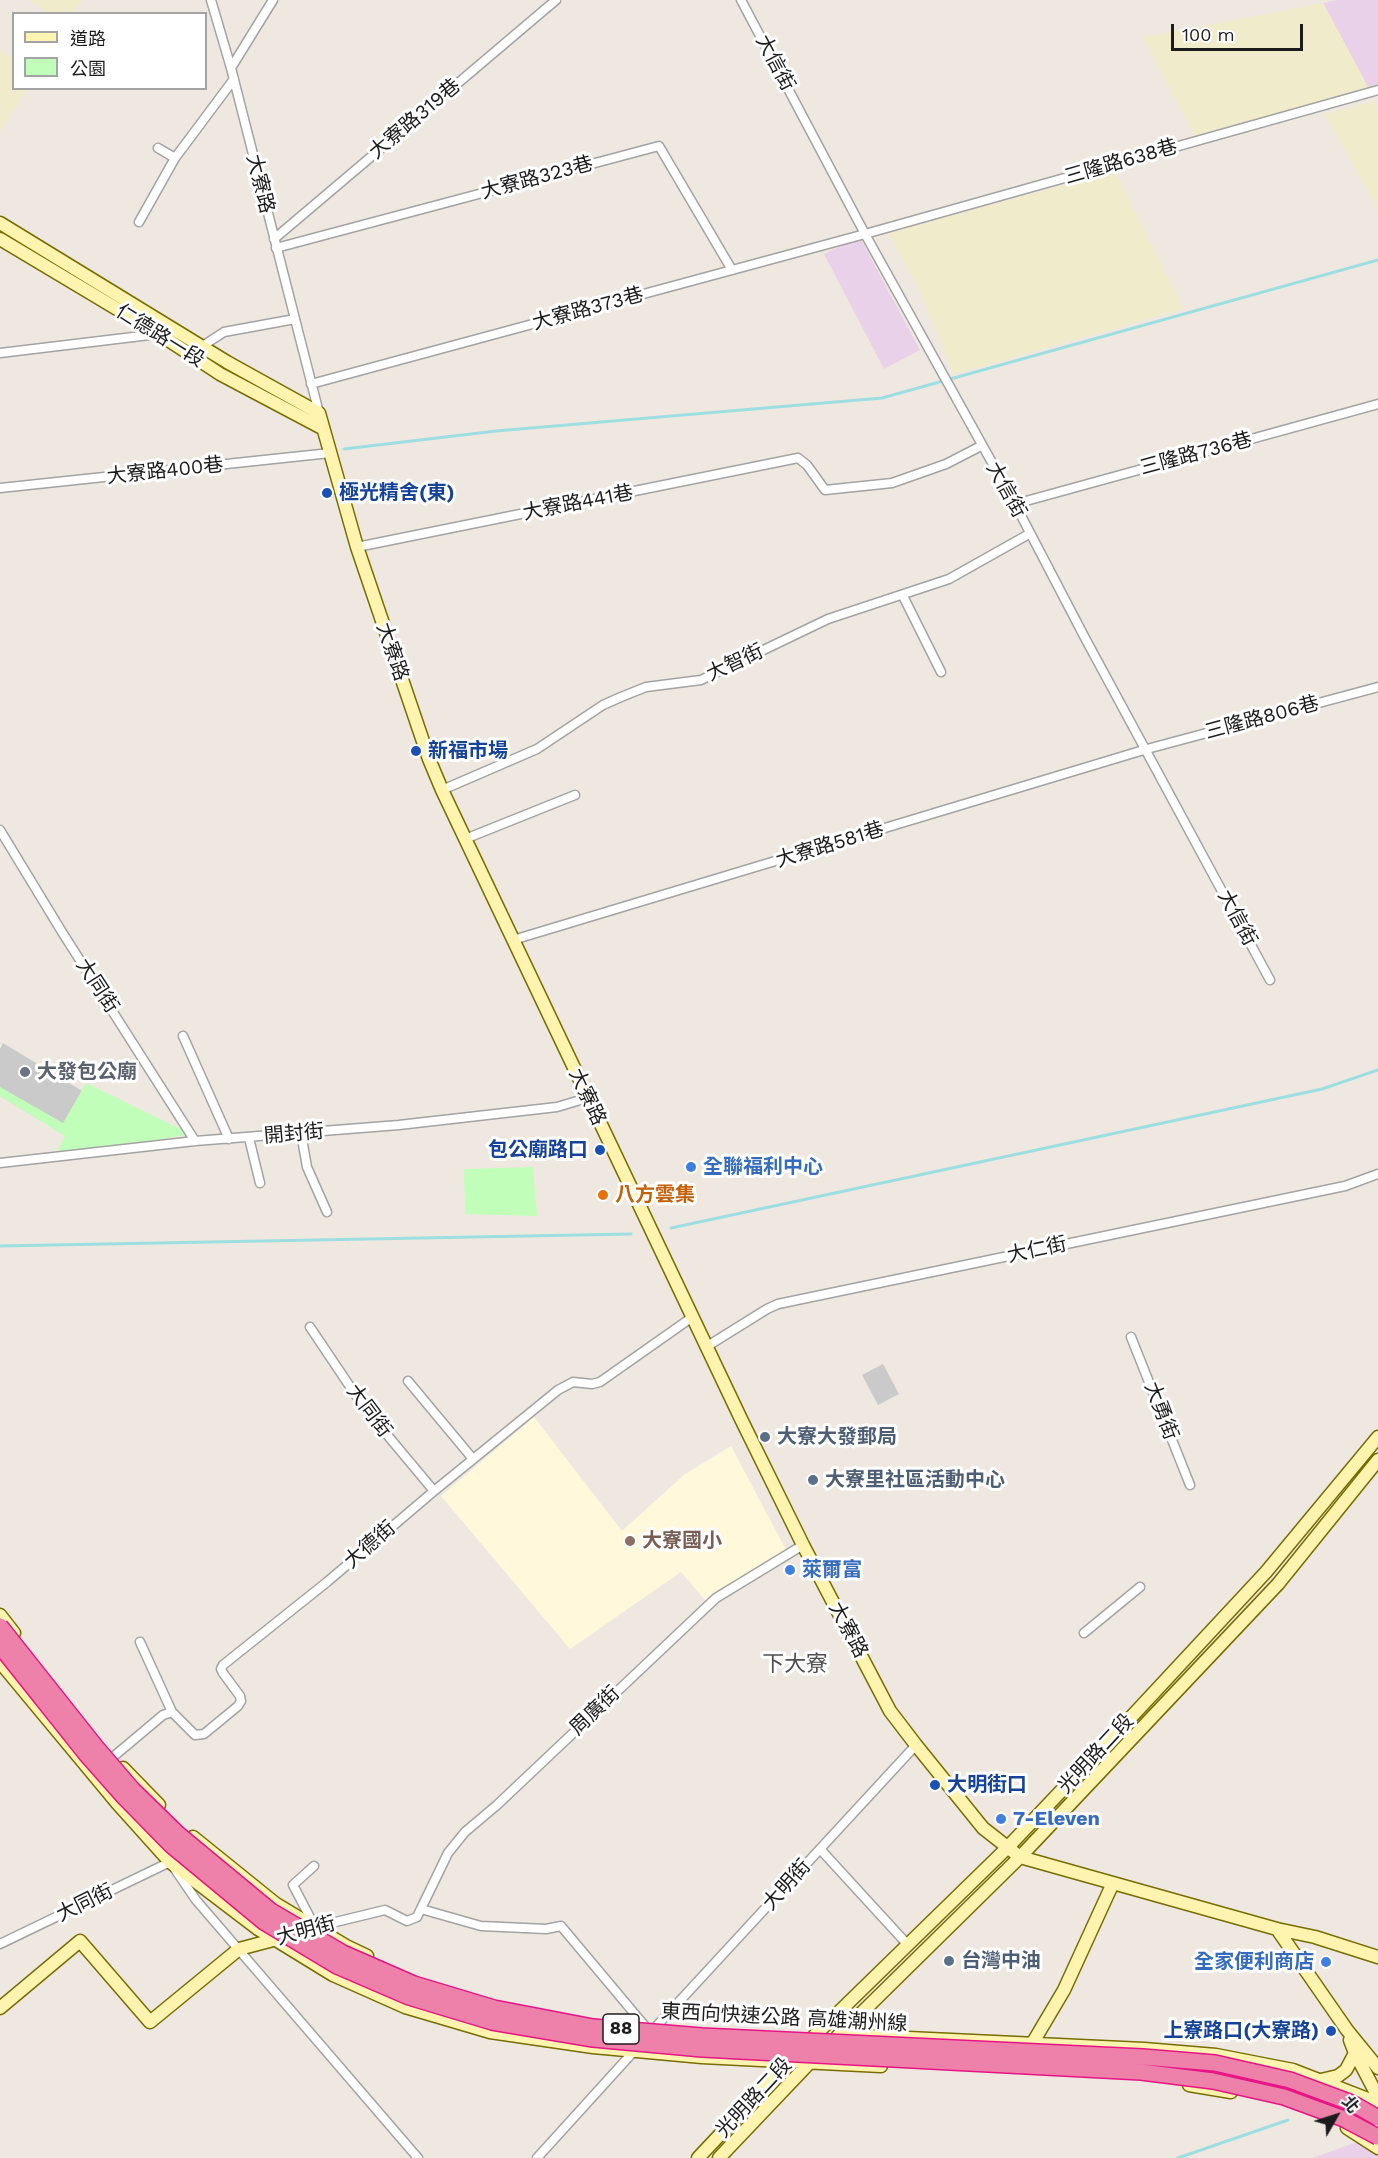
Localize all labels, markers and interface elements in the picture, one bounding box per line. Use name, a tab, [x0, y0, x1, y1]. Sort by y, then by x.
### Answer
legend	[12, 12, 207, 90]
scale bar	[1174, 12, 1306, 50]
text: 100 m	[1182, 24, 1235, 45]
text: 道路	[70, 28, 106, 49]
street label: 大信街	[750, 31, 800, 95]
text: 公園	[70, 58, 106, 79]
street label: 大寮路319巷	[364, 74, 466, 164]
street label: 三隆路638巷	[1062, 134, 1180, 190]
street label: 大寮路	[241, 152, 279, 216]
street label: 大寮路323巷	[478, 152, 596, 204]
street label: 大寮路373巷	[530, 283, 646, 335]
street label: 仁德路一段	[111, 299, 209, 373]
street label: 三隆路736巷	[1137, 428, 1255, 480]
street label: 大寮路400巷	[106, 453, 224, 489]
street label: 大信街	[981, 458, 1031, 522]
place label: 極光精舍(東)	[339, 481, 455, 505]
street label: 大寮路441巷	[521, 481, 635, 525]
marker: 極光精舍(東)	[320, 486, 334, 500]
street label: 大寮路	[371, 620, 413, 684]
street label: 大智街	[703, 639, 767, 687]
street label: 三隆路806巷	[1202, 691, 1322, 745]
place label: 新福市場	[428, 739, 508, 763]
marker: 新福市場	[409, 744, 423, 758]
street label: 大寮路581巷	[773, 817, 887, 873]
street label: 大信街	[1212, 886, 1262, 950]
street label: 大同街	[71, 954, 123, 1018]
place label: 大發包公廟	[37, 1060, 137, 1084]
marker: 大發包公廟	[18, 1065, 32, 1079]
street label: 大寮路	[563, 1065, 611, 1129]
street label: 開封街	[263, 1119, 325, 1149]
place label: 包公廟路口	[488, 1138, 588, 1162]
marker: 包公廟路口	[593, 1143, 607, 1157]
place label: 全聯福利中心	[703, 1155, 823, 1179]
marker: 全聯福利中心	[684, 1160, 698, 1174]
place label: 八方雲集	[615, 1183, 695, 1207]
marker: 八方雲集	[596, 1188, 610, 1202]
street label: 大仁街	[1005, 1232, 1069, 1268]
street label: 大勇街	[1139, 1379, 1183, 1443]
street label: 大同街	[341, 1380, 397, 1442]
place label: 大寮大發郵局	[777, 1425, 897, 1449]
marker: 大寮大發郵局	[758, 1430, 772, 1444]
place label: 大寮里社區活動中心	[825, 1468, 1005, 1492]
marker: 大寮里社區活動中心	[806, 1473, 820, 1487]
street label: 大德街	[339, 1516, 401, 1574]
place label: 大寮國小	[642, 1529, 722, 1553]
marker: 大寮國小	[623, 1534, 637, 1548]
place label: 萊爾富	[802, 1558, 862, 1582]
marker: 萊爾富	[783, 1563, 797, 1577]
street label: 大寮路	[823, 1598, 873, 1662]
district label: 下大寮	[762, 1652, 828, 1678]
street label: 周廣街	[565, 1682, 625, 1740]
street label: 光明路二段	[1053, 1709, 1139, 1799]
place label: 大明街口	[947, 1773, 1027, 1797]
marker: 大明街口	[928, 1778, 942, 1792]
place label: 7-Eleven	[1013, 1807, 1100, 1831]
marker: 7-Eleven	[994, 1812, 1008, 1826]
street label: 大明街	[758, 1855, 816, 1915]
street label: 大同街	[53, 1879, 117, 1927]
street label: 大明街	[274, 1912, 338, 1950]
place label: 台灣中油	[961, 1949, 1041, 1973]
place label: 全家便利商店	[1194, 1950, 1314, 1974]
marker: 台灣中油	[942, 1954, 956, 1968]
marker: 全家便利商店	[1319, 1955, 1333, 1969]
street label: 東西向快速公路 高雄潮州線	[660, 2000, 908, 2036]
road number: 88	[603, 2014, 639, 2044]
place label: 上寮路口(大寮路)	[1163, 2019, 1319, 2043]
marker: 上寮路口(大寮路)	[1324, 2024, 1338, 2038]
street label: 光明路二段	[711, 2053, 797, 2143]
north arrow	[1306, 2086, 1366, 2146]
text: 北	[1338, 2092, 1363, 2117]

